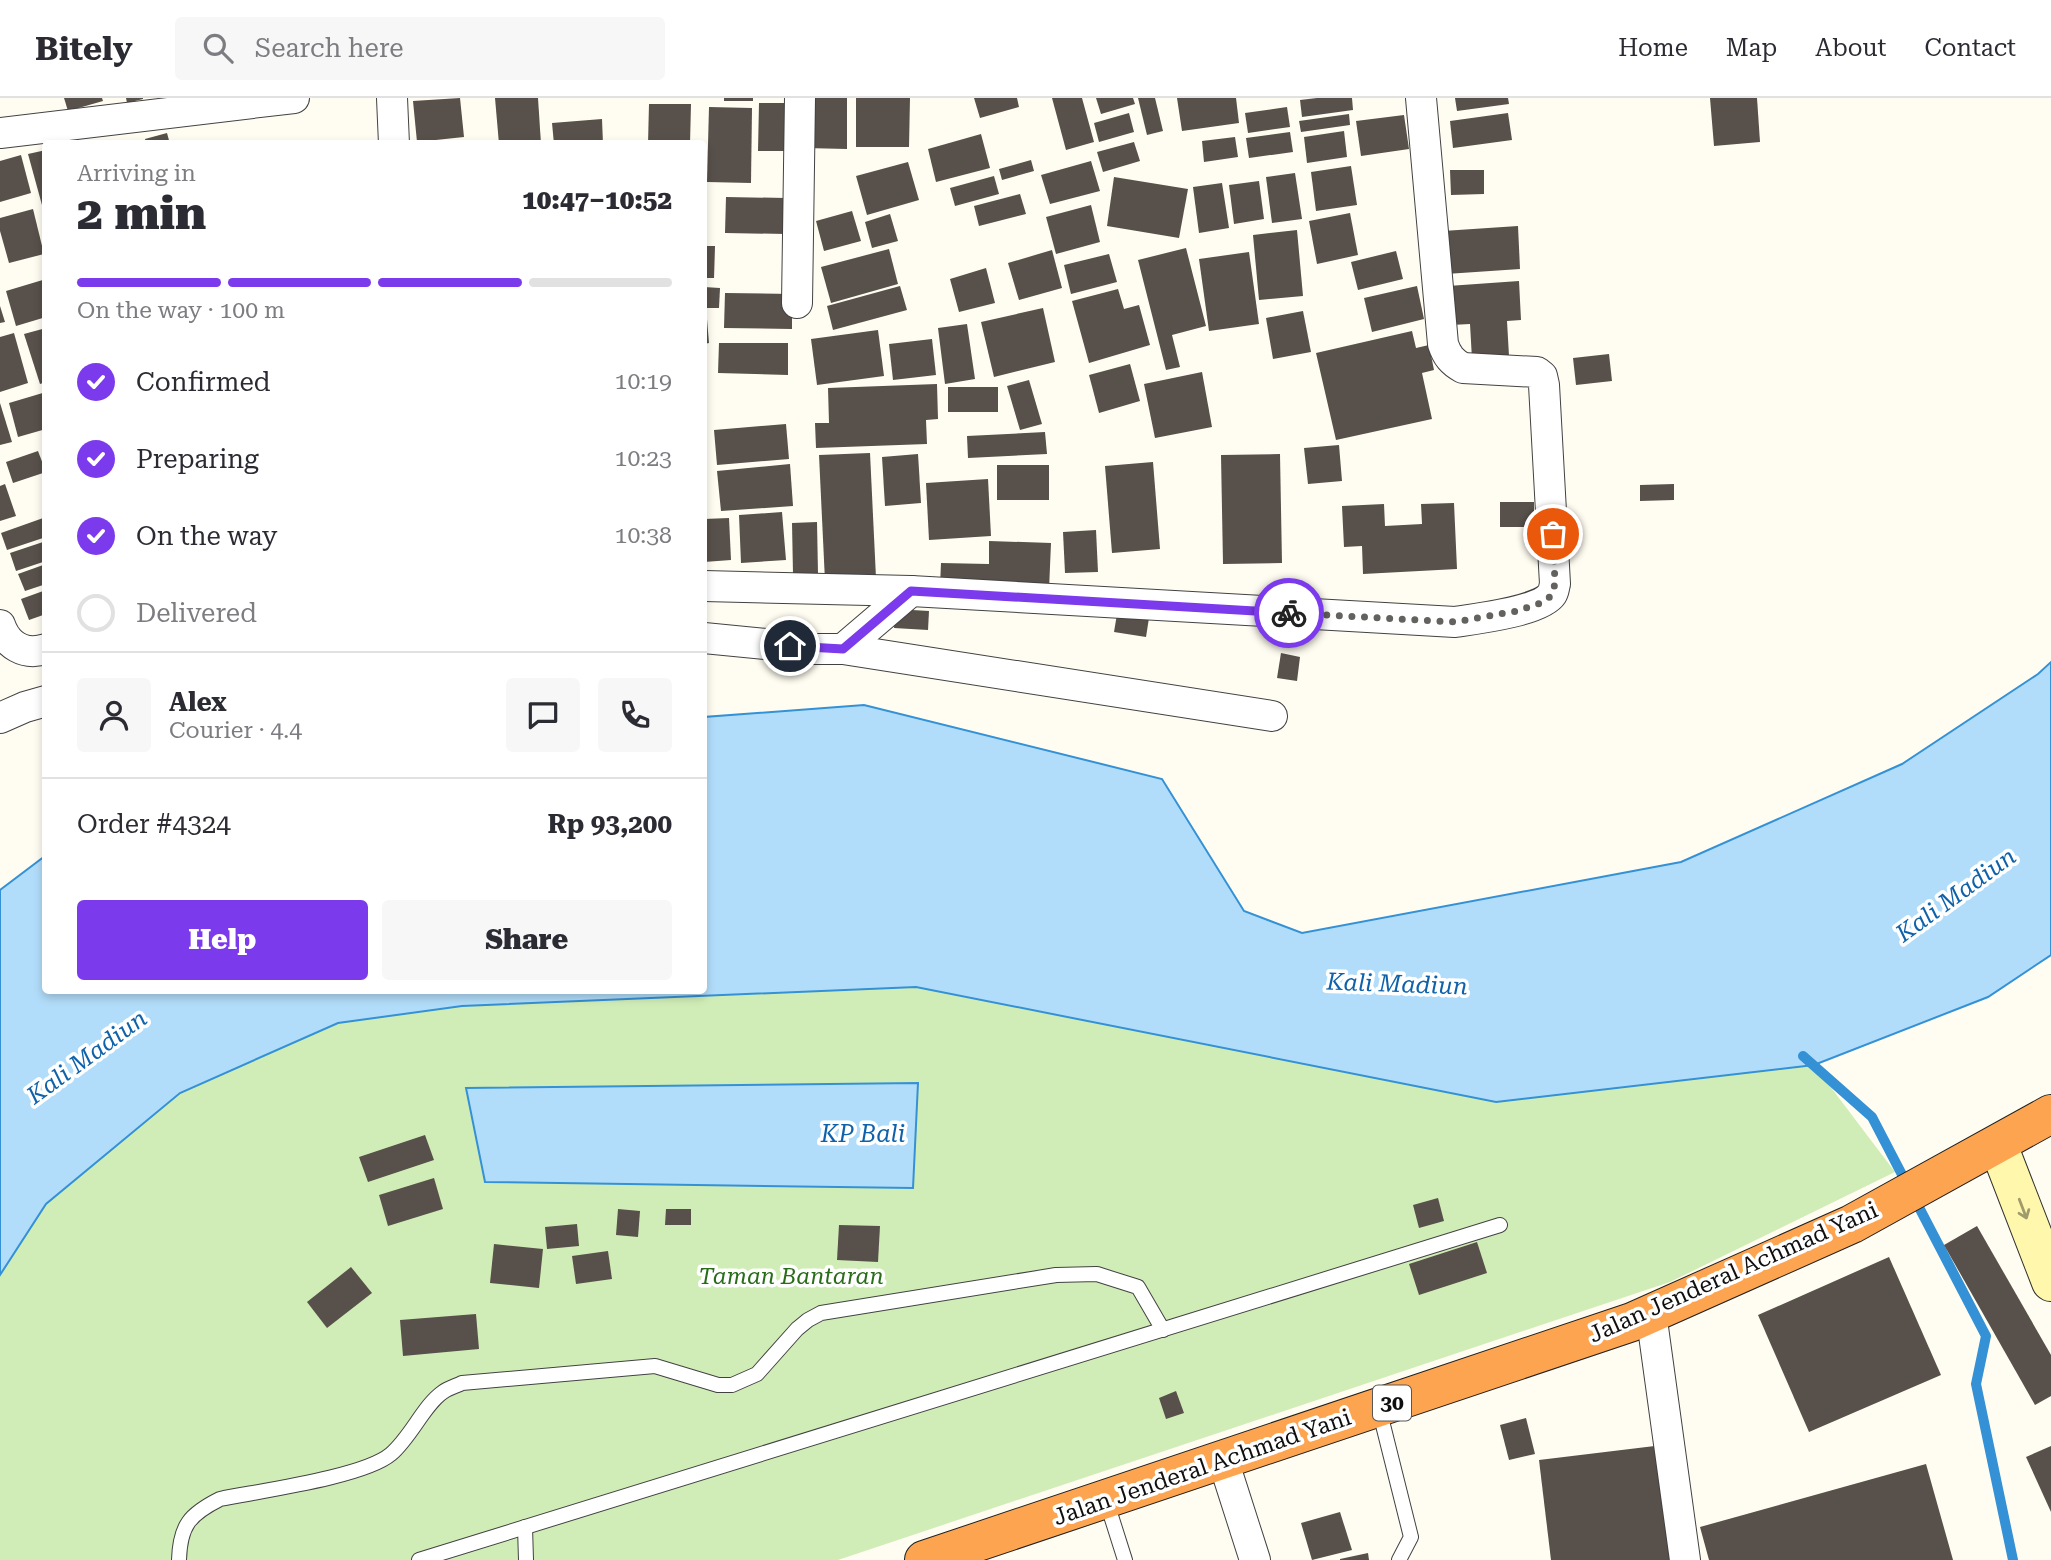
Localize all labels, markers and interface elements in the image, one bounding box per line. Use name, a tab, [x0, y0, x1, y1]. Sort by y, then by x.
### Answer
search box	[175, 17, 665, 80]
text: Bitely	[35, 29, 133, 68]
icon: search	[199, 29, 237, 67]
text: Search here	[255, 33, 404, 63]
text: Home	[1618, 34, 1688, 62]
text: Map	[1726, 34, 1777, 62]
text: About	[1815, 34, 1886, 62]
text: Contact	[1924, 34, 2016, 62]
text: Arriving in	[77, 160, 196, 187]
text: 10:47–10:52	[522, 185, 672, 215]
text: 2 min	[77, 186, 206, 240]
text: On the way · 100 m	[77, 297, 285, 324]
icon: check	[77, 363, 115, 401]
text: Confirmed	[136, 367, 271, 397]
text: 10:19	[615, 368, 672, 395]
icon: check	[77, 440, 115, 478]
text: Preparing	[136, 444, 259, 474]
text: 10:23	[615, 445, 672, 472]
pin	[1523, 504, 1583, 564]
icon: bag	[1534, 515, 1572, 553]
icon: check	[77, 517, 115, 555]
text: On the way	[136, 521, 277, 551]
text: 10:38	[615, 522, 672, 549]
courier	[1254, 578, 1324, 648]
icon: bike	[1270, 594, 1308, 632]
text: Delivered	[136, 598, 257, 628]
pin	[760, 616, 820, 676]
icon: home	[771, 627, 809, 665]
button: person	[77, 678, 151, 752]
button: chat	[506, 678, 580, 752]
button: phone	[598, 678, 672, 752]
text: Alex	[169, 687, 227, 717]
text: Courier · 4.4	[169, 717, 302, 744]
text: Order #4324	[77, 809, 231, 839]
text: Rp 93,200	[547, 809, 672, 839]
water label: Kali Madiun	[1890, 842, 2021, 948]
button: Help	[77, 900, 368, 980]
button: Share	[382, 900, 672, 980]
water label: Kali Madiun	[1325, 968, 1468, 1000]
water label: Kali Madiun	[21, 1004, 152, 1110]
water label: KP Bali	[820, 1120, 905, 1148]
street label: Jalan Jenderal Achmad Yani	[1585, 1196, 1882, 1349]
one-way arrow	[2017, 1197, 2030, 1219]
park label: Taman Bantaran	[698, 1263, 884, 1290]
road number: 30	[1373, 1386, 1411, 1420]
street label: Jalan Jenderal Achmad Yani	[1050, 1404, 1355, 1531]

